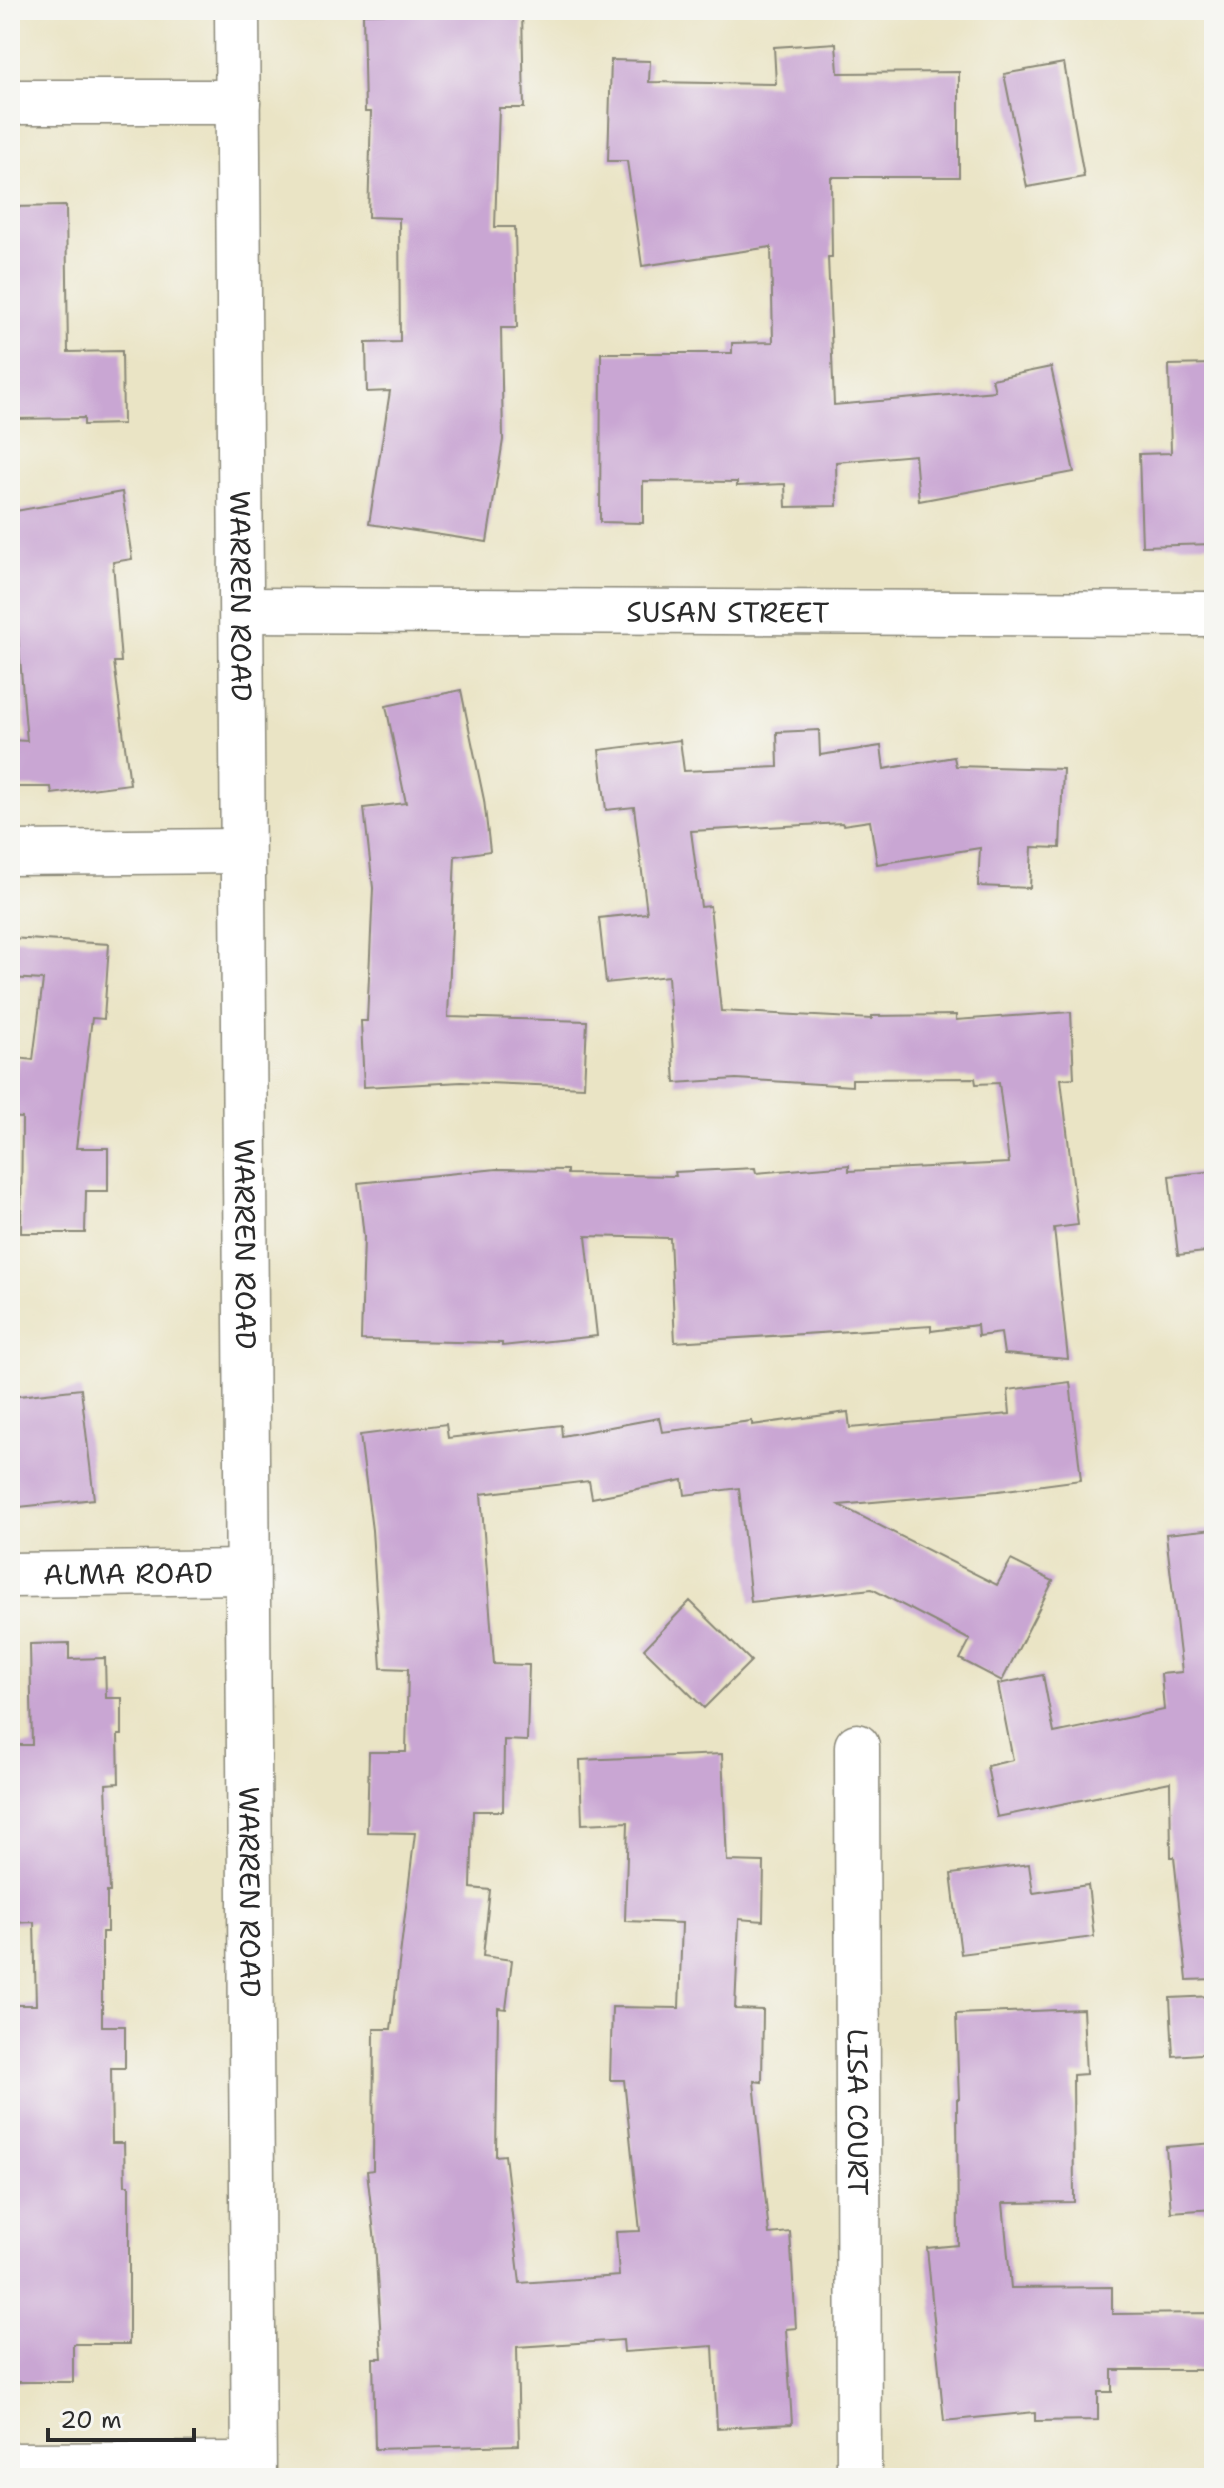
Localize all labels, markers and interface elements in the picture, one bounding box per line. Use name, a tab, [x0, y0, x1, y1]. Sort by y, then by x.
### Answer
street label: WARREN ROAD	[221, 490, 261, 702]
street label: SUSAN STREET	[626, 593, 830, 631]
street label: WARREN ROAD	[226, 1138, 265, 1350]
street label: ALMA ROAD	[43, 1553, 213, 1594]
street label: WARREN ROAD	[230, 1786, 270, 1998]
street label: LISA COURT	[839, 2028, 877, 2196]
scale bar	[48, 2392, 194, 2442]
text: 20 m	[60, 2404, 122, 2436]

